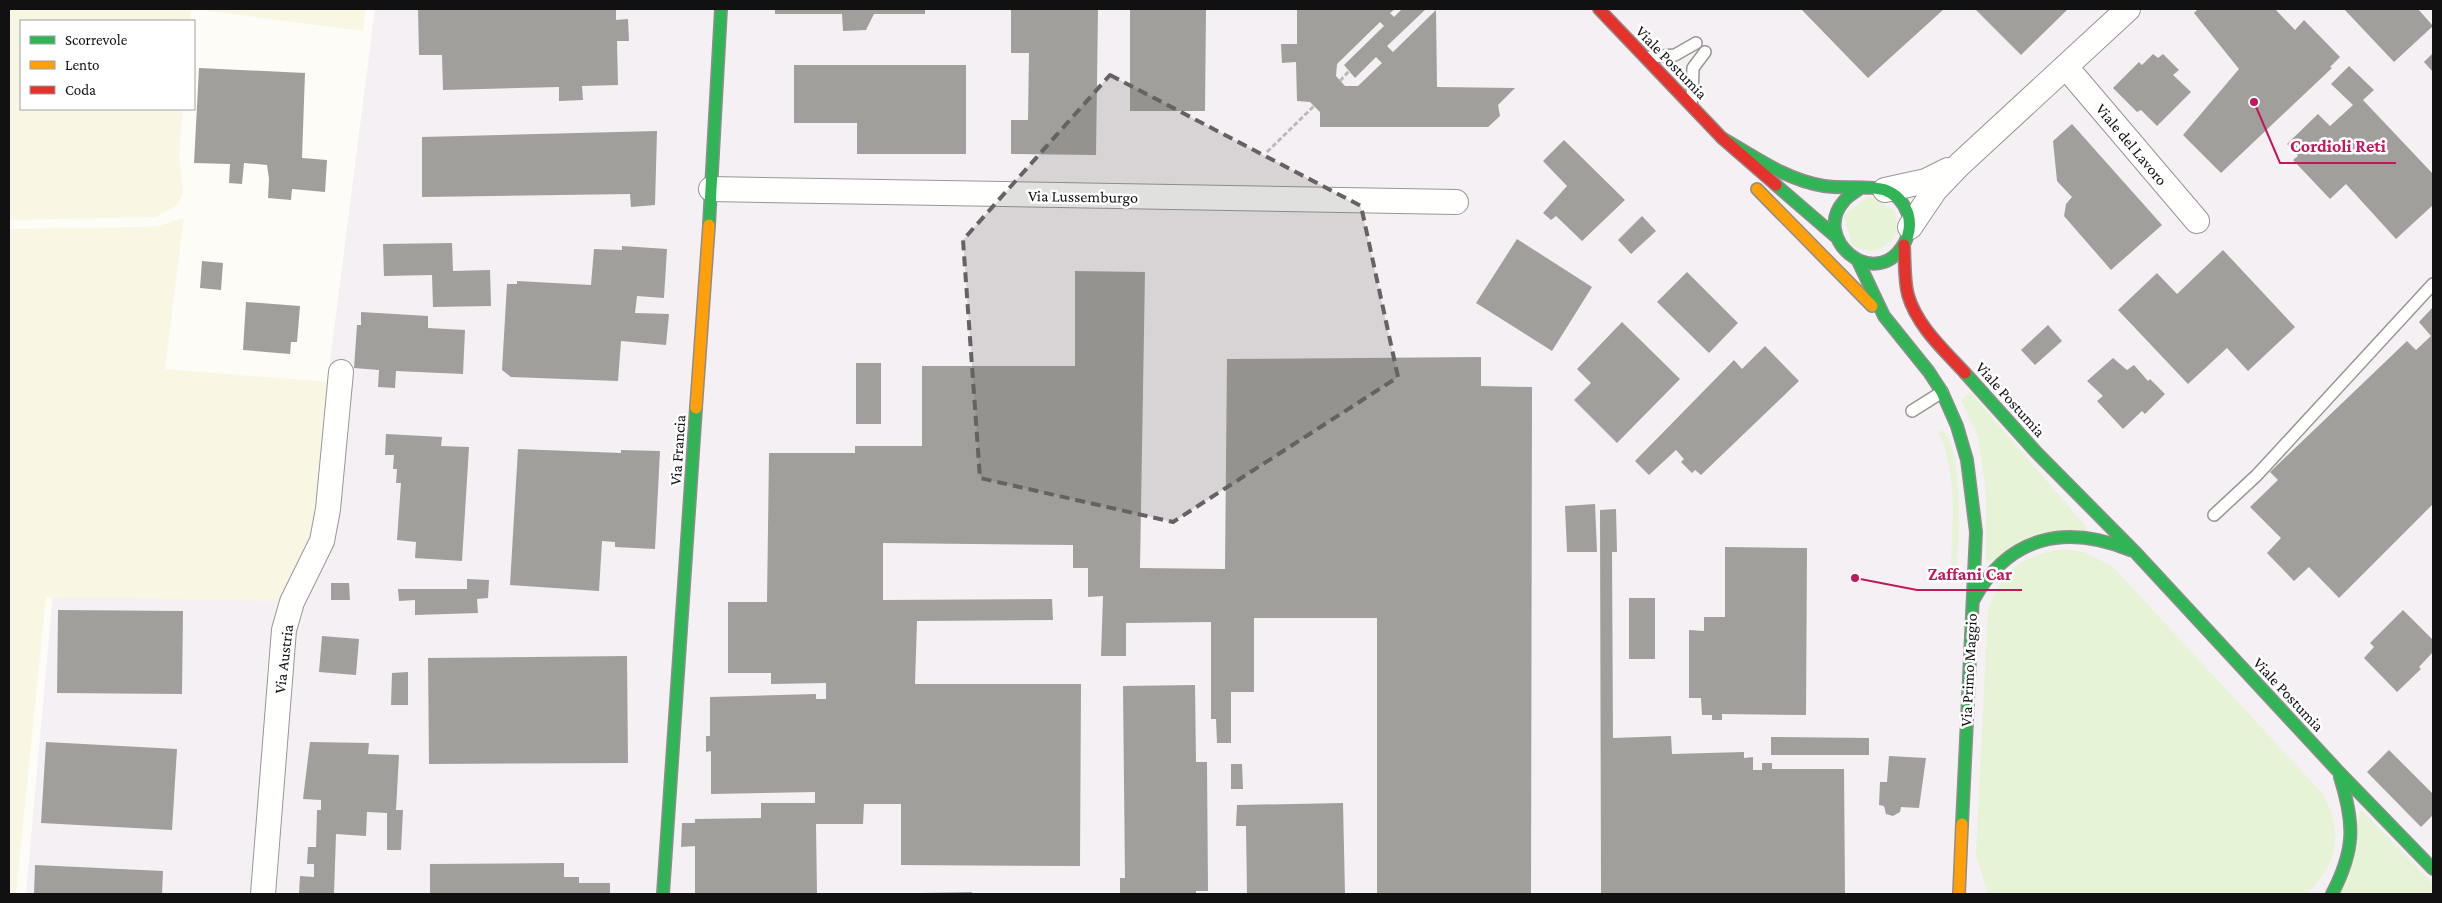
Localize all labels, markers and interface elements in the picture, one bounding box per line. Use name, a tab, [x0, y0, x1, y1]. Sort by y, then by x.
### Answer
legend	[20, 20, 195, 110]
street label: Viale Postumia	[1633, 22, 1711, 103]
text: Scorrevole	[65, 32, 128, 48]
text: Lento	[65, 57, 99, 73]
text: Coda	[65, 82, 96, 98]
street label: Viale del Lavoro	[2093, 100, 2171, 189]
callout: Cordioli Reti	[2280, 130, 2396, 163]
text: Cordioli Reti	[2290, 136, 2387, 156]
street label: Via Lussemburgo	[1028, 187, 1138, 207]
street label: Viale Postumia	[1973, 358, 2049, 441]
street label: Via Francia	[667, 413, 688, 486]
callout: Zaffani Car	[1917, 557, 2022, 590]
text: Zaffani Car	[1928, 564, 2012, 584]
street label: Via Primo Maggio	[1957, 613, 1981, 727]
street label: Via Austria	[271, 623, 296, 695]
street label: Viale Postumia	[2250, 654, 2328, 735]

